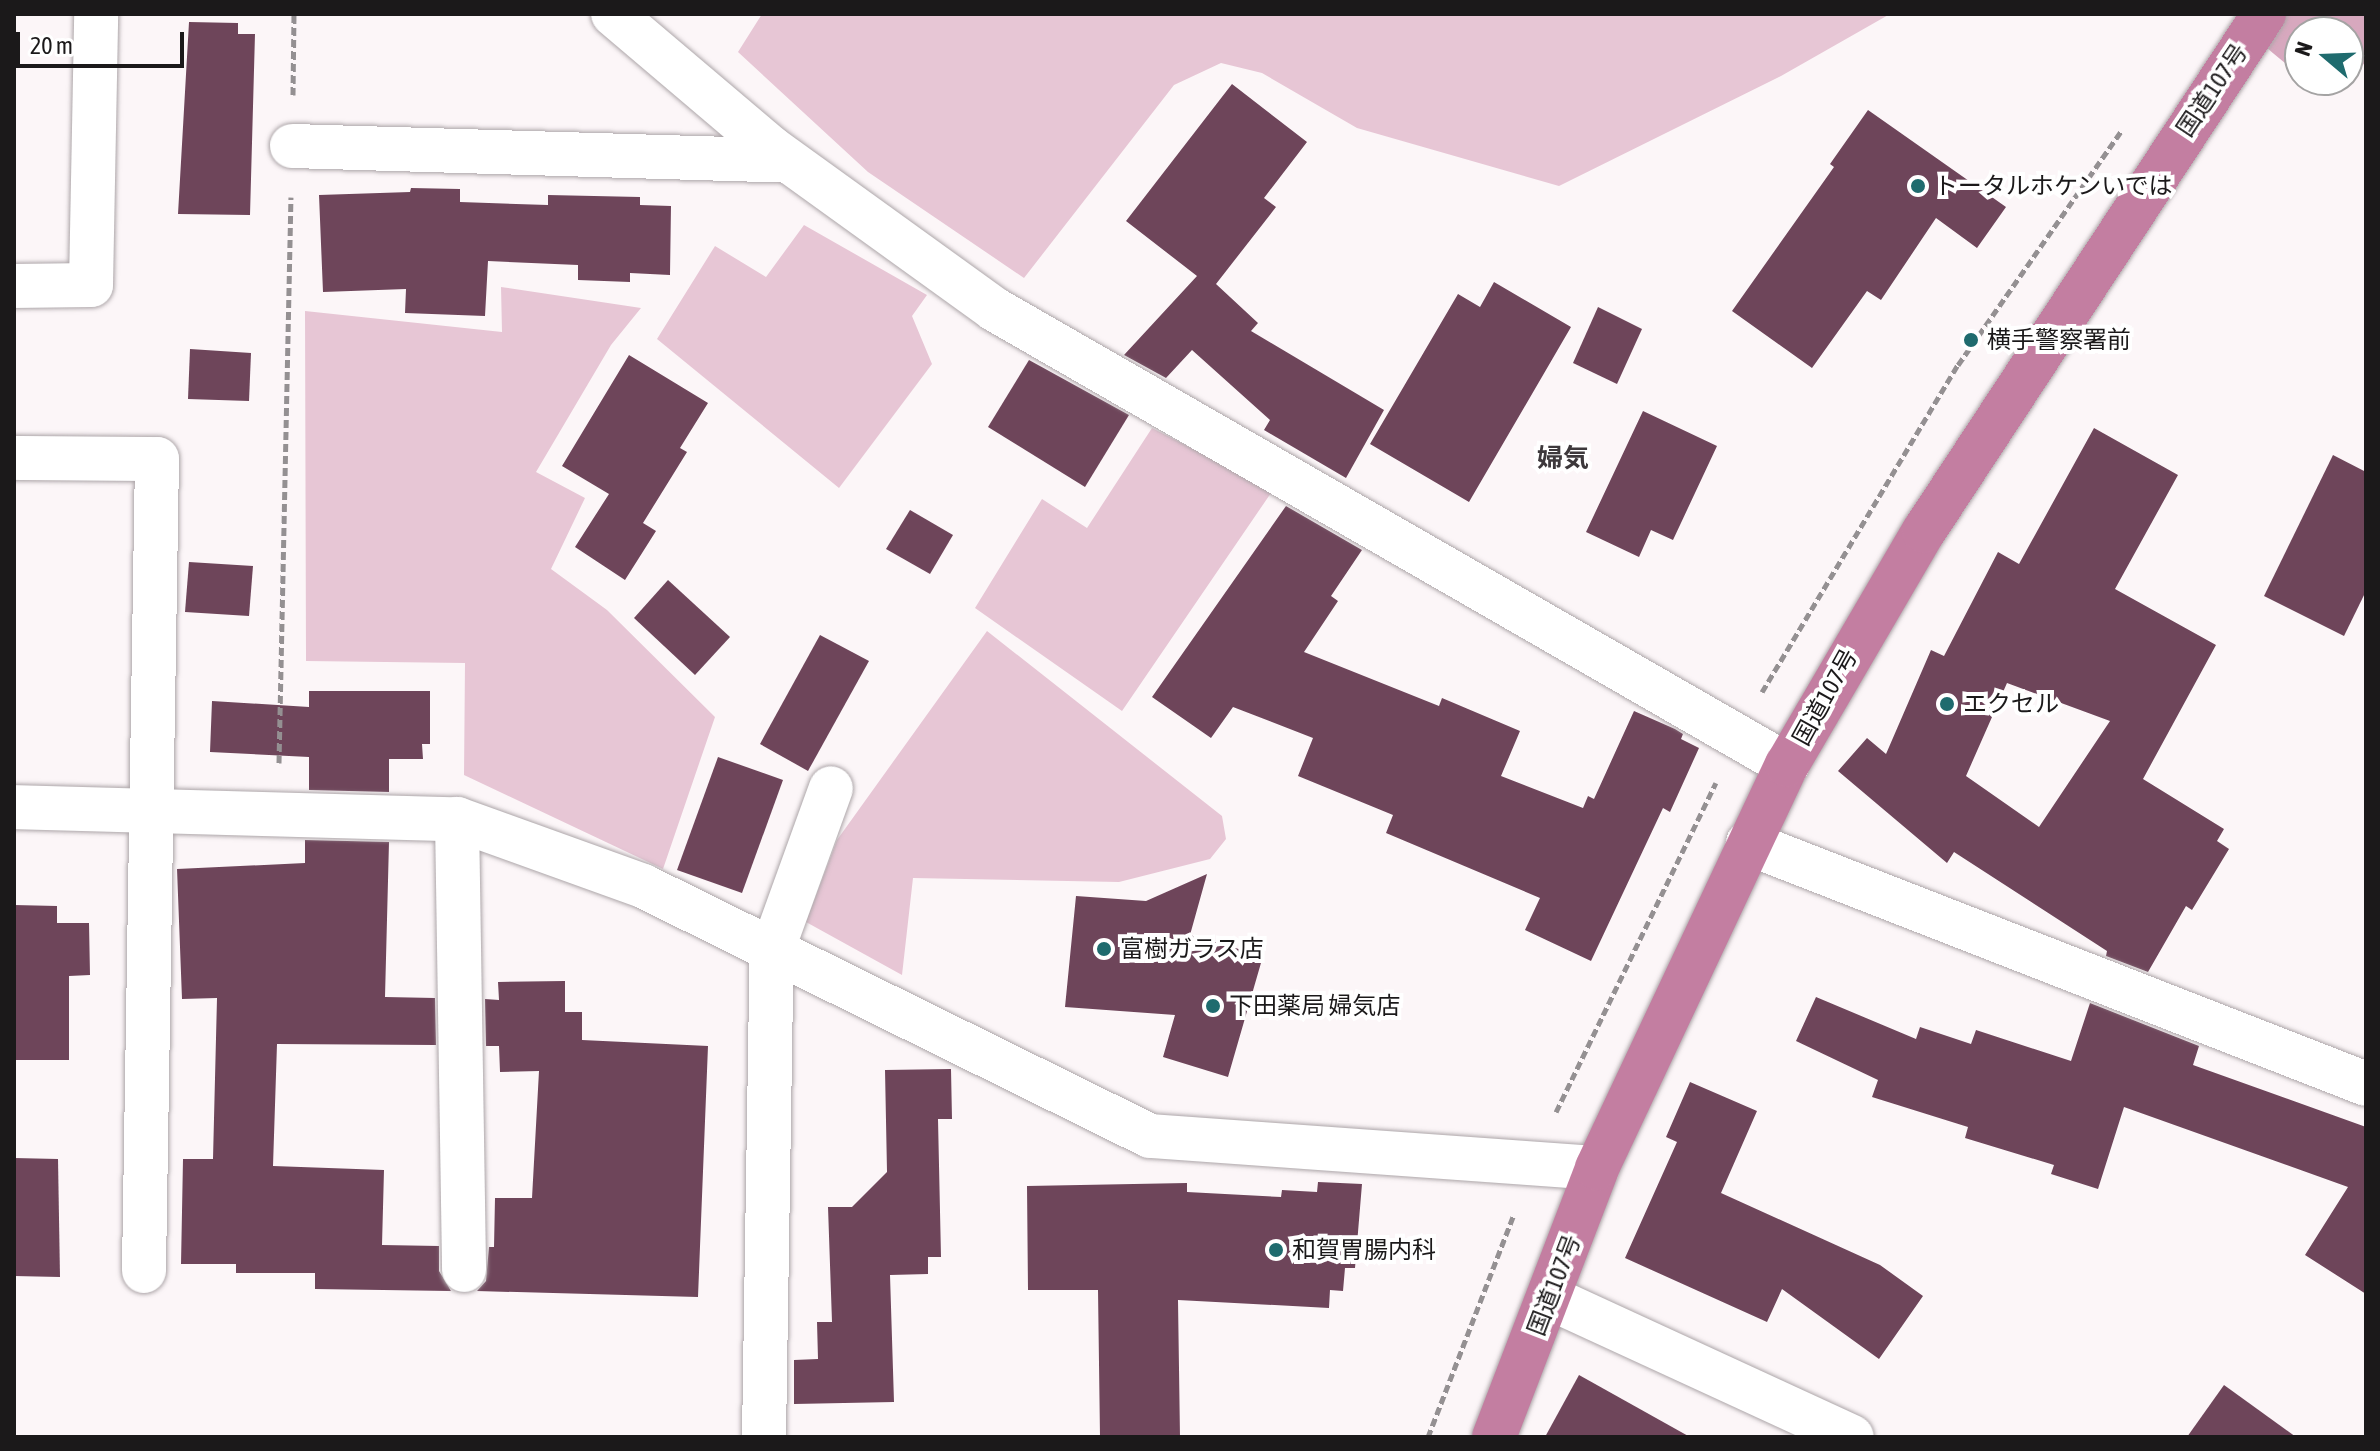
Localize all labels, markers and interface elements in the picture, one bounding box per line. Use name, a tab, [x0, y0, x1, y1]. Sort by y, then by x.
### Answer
scale bar	[20, 16, 188, 66]
north arrow	[2284, 16, 2364, 96]
text: 20 m	[30, 32, 73, 59]
street label: 国道107号	[2170, 38, 2254, 142]
text: N	[2289, 38, 2318, 59]
place label: トータルホケンいでは	[1934, 172, 2174, 200]
marker: トータルホケンいでは	[1909, 177, 1927, 195]
place label: 横手警察署前	[1987, 326, 2131, 354]
marker: 横手警察署前	[1962, 331, 1980, 349]
district label: 婦気	[1537, 443, 1589, 475]
street label: 国道107号	[1787, 644, 1863, 750]
place label: エクセル	[1963, 690, 2059, 718]
marker: エクセル	[1938, 695, 1956, 713]
place label: 富樹ガラス店	[1120, 935, 1264, 963]
marker: 富樹ガラス店	[1095, 940, 1113, 958]
place label: 下田薬局 婦気店	[1229, 992, 1400, 1020]
marker: 下田薬局 婦気店	[1204, 997, 1222, 1015]
street label: 国道107号	[1522, 1230, 1586, 1340]
place label: 和賀胃腸内科	[1292, 1236, 1436, 1264]
marker: 和賀胃腸内科	[1267, 1241, 1285, 1259]

